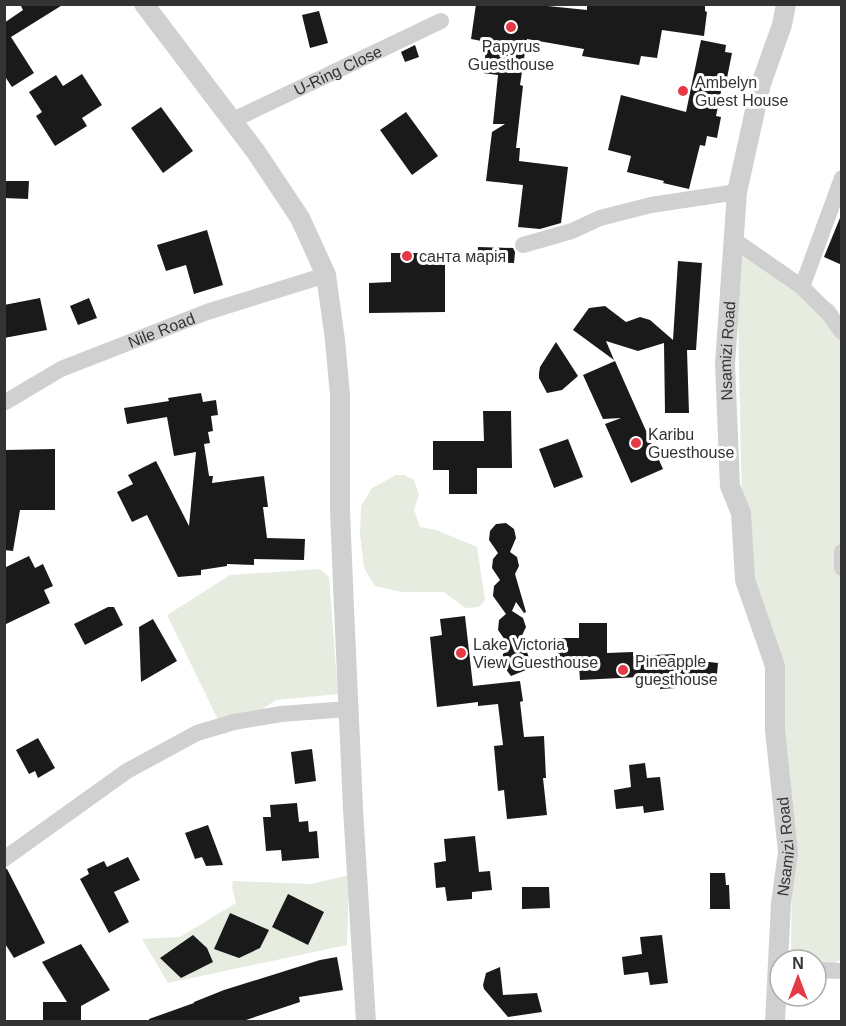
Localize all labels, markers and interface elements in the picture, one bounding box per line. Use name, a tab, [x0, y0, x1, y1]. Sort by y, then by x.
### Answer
marker: Papyrus Guesthouse	[504, 20, 518, 34]
place label: Papyrus Guesthouse	[468, 38, 554, 73]
street label: U-Ring Close	[291, 42, 384, 98]
place label: Ambelyn Guest House	[695, 74, 788, 109]
marker: Ambelyn Guest House	[676, 84, 690, 98]
place label: санта марія	[419, 248, 506, 265]
marker: санта марія	[400, 249, 414, 263]
street label: Nsamizi Road	[716, 301, 738, 401]
street label: Nile Road	[125, 309, 197, 351]
place label: Karibu Guesthouse	[648, 426, 734, 461]
marker: Karibu Guesthouse	[629, 436, 643, 450]
place label: Lake Victoria View Guesthouse	[473, 636, 598, 671]
marker: Lake Victoria View Guesthouse	[454, 646, 468, 660]
place label: Pineapple guesthouse	[635, 653, 718, 688]
marker: Pineapple guesthouse	[616, 663, 630, 677]
street label: Nsamizi Road	[774, 796, 797, 897]
north arrow	[768, 948, 828, 1008]
text: N	[792, 955, 804, 972]

